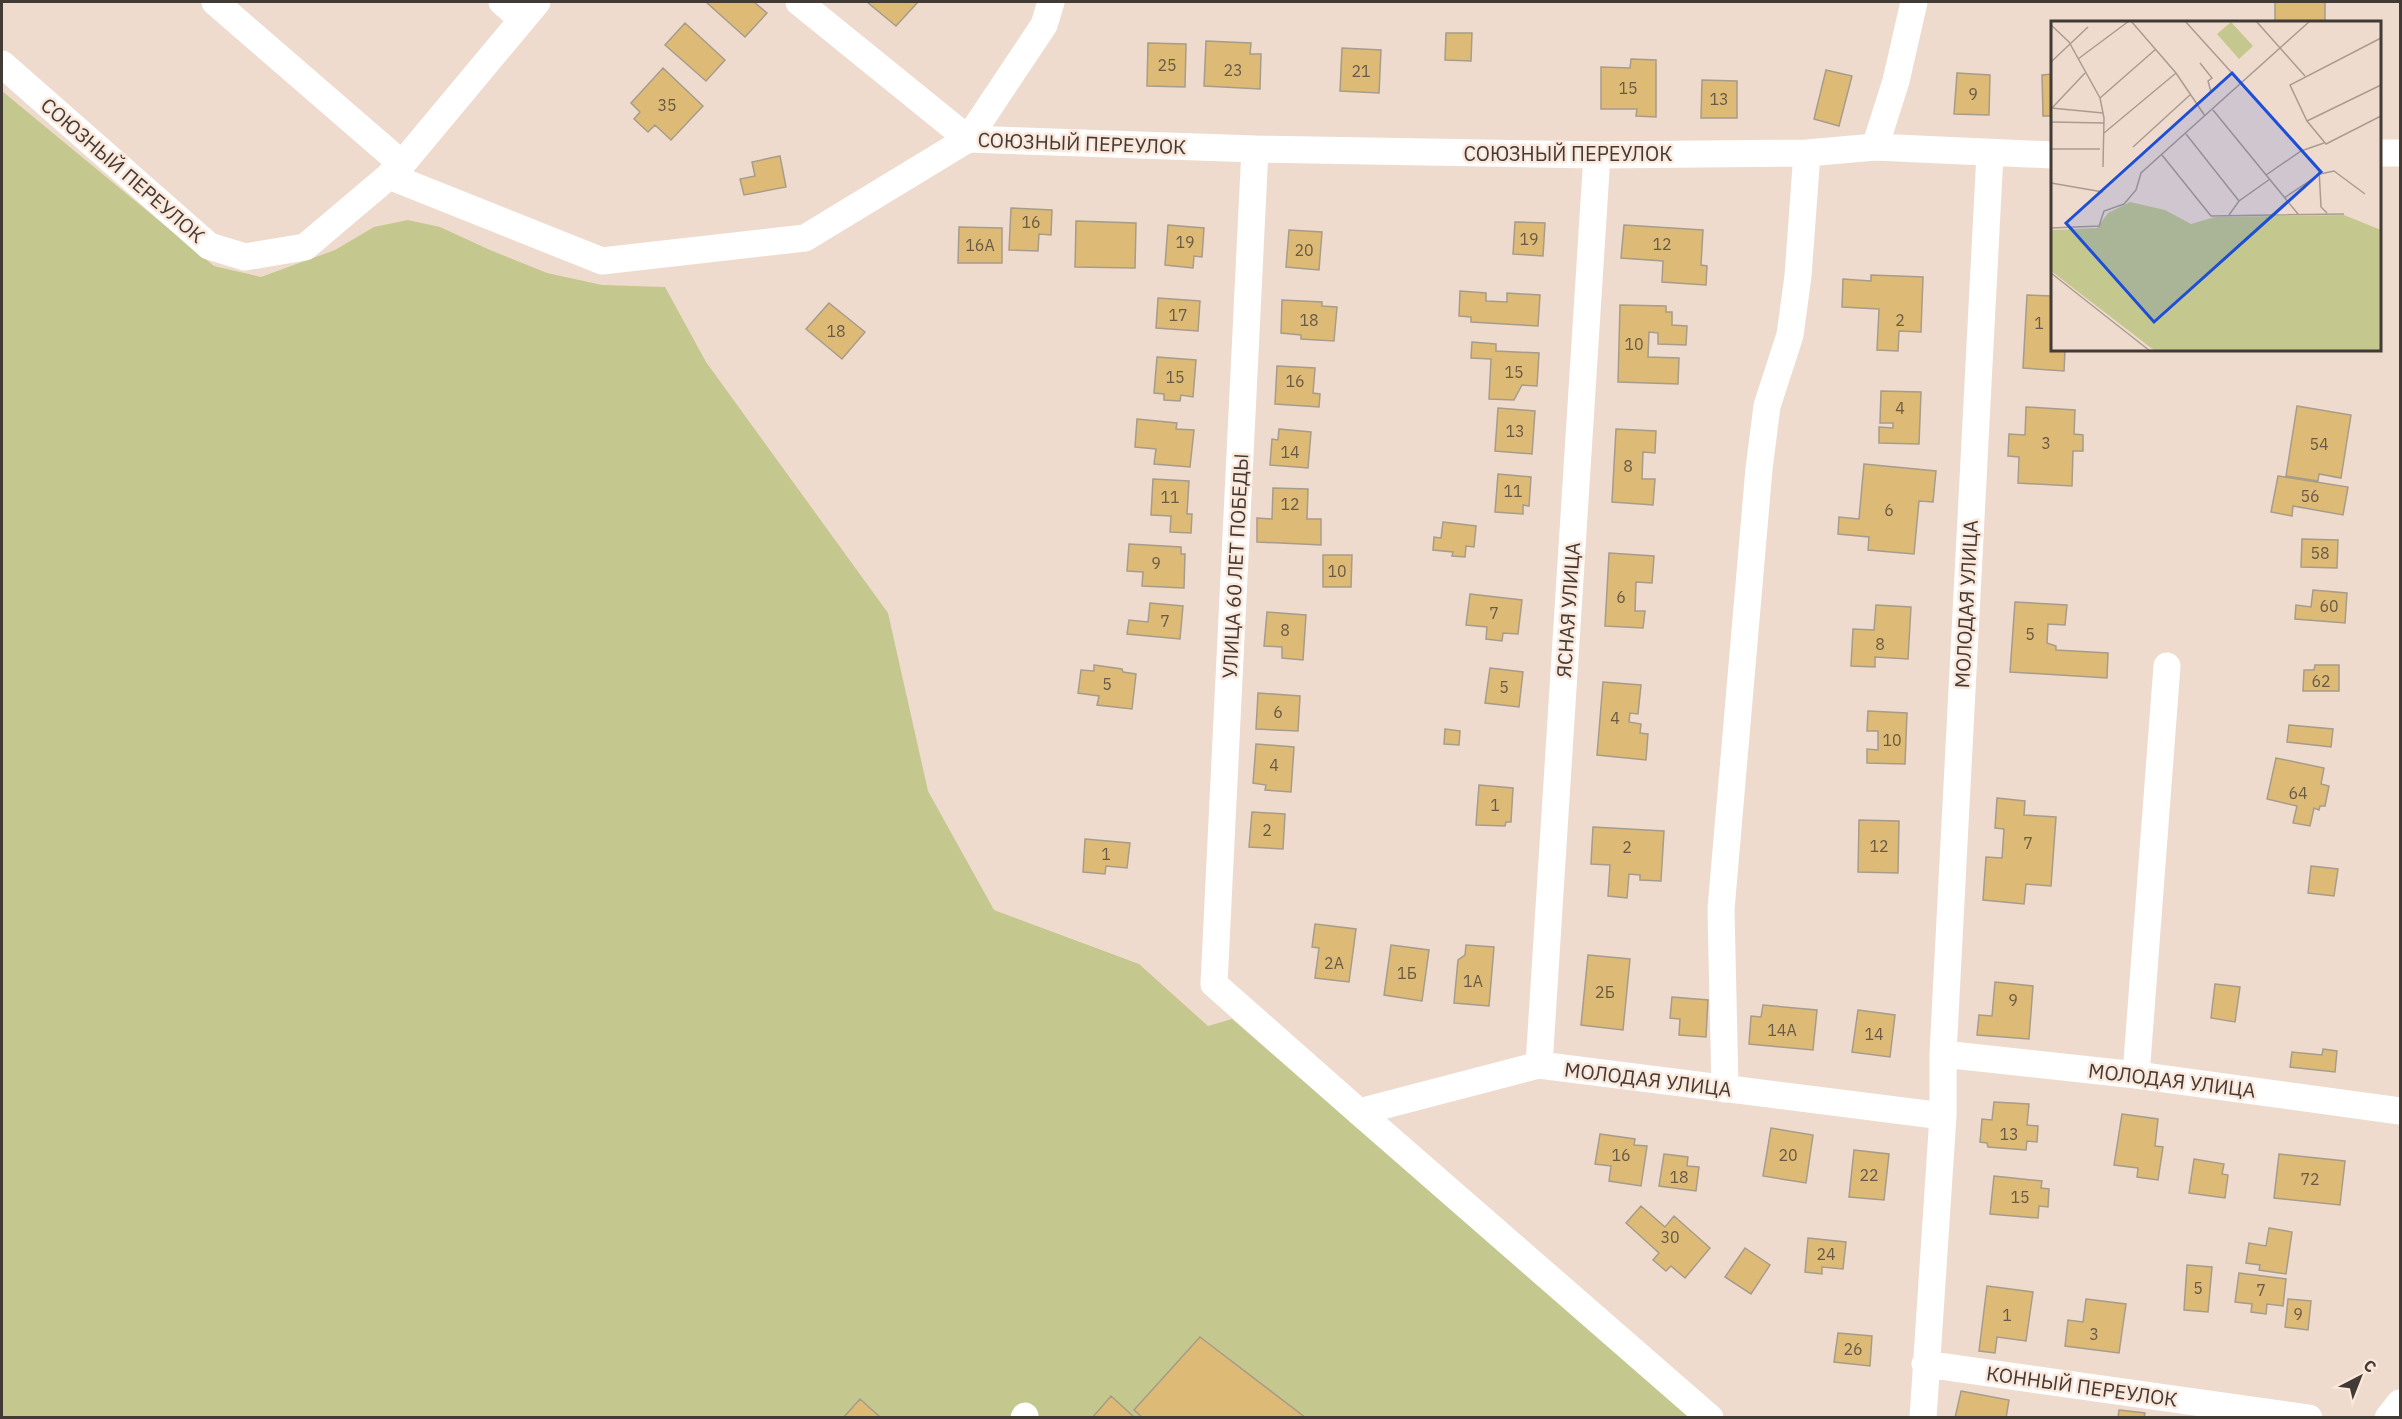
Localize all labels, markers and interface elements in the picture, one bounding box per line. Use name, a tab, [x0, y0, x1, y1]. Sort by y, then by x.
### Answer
inset map	[2051, 21, 2381, 351]
house number: 25	[1157, 55, 1177, 75]
house number: 23	[1223, 60, 1243, 80]
house number: 21	[1351, 61, 1371, 81]
house number: 15	[1618, 78, 1638, 98]
house number: 9	[1968, 84, 1978, 104]
house number: 13	[1709, 89, 1729, 109]
street label: СОЮЗНЫЙ ПЕРЕУЛОК	[35, 91, 211, 249]
house number: 35	[657, 95, 677, 115]
street label: СОЮЗНЫЙ ПЕРЕУЛОК	[977, 126, 1187, 160]
street label: СОЮЗНЫЙ ПЕРЕУЛОК	[1464, 140, 1672, 167]
house number: 16	[1021, 212, 1041, 232]
house number: 19	[1519, 229, 1539, 249]
house number: 19	[1175, 232, 1195, 252]
house number: 12	[1652, 234, 1672, 254]
house number: 16А	[965, 235, 995, 255]
house number: 20	[1294, 240, 1314, 260]
house number: 17	[1168, 305, 1188, 325]
house number: 18	[1299, 310, 1319, 330]
house number: 2	[1895, 310, 1905, 330]
house number: 1	[2034, 313, 2044, 333]
house number: 18	[826, 321, 846, 341]
house number: 10	[1624, 334, 1644, 354]
house number: 15	[1504, 362, 1524, 382]
house number: 15	[1165, 367, 1185, 387]
house number: 16	[1285, 371, 1305, 391]
house number: 4	[1895, 398, 1905, 418]
house number: 13	[1505, 421, 1525, 441]
house number: 3	[2041, 433, 2051, 453]
house number: 54	[2309, 434, 2329, 454]
house number: 14	[1280, 442, 1300, 462]
street label: УЛИЦА 60 ЛЕТ ПОБЕДЫ	[1216, 453, 1254, 679]
house number: 8	[1623, 456, 1633, 476]
house number: 11	[1503, 481, 1523, 501]
house number: 56	[2300, 486, 2320, 506]
house number: 11	[1160, 487, 1180, 507]
house number: 12	[1280, 494, 1300, 514]
house number: 6	[1884, 500, 1894, 520]
street label: МОЛОДАЯ УЛИЦА	[1948, 519, 1984, 689]
street label: ЯСНАЯ УЛИЦА	[1550, 541, 1586, 679]
house number: 58	[2310, 543, 2330, 563]
house number: 9	[1151, 553, 1161, 573]
house number: 10	[1327, 561, 1347, 581]
house number: 6	[1616, 587, 1626, 607]
house number: 60	[2319, 596, 2339, 616]
house number: 7	[1489, 603, 1499, 623]
house number: 7	[1160, 611, 1170, 631]
house number: 8	[1280, 620, 1290, 640]
house number: 5	[2025, 624, 2035, 644]
house number: 8	[1875, 634, 1885, 654]
house number: 62	[2311, 671, 2331, 691]
house number: 5	[1102, 674, 1112, 694]
house number: 5	[1499, 677, 1509, 697]
house number: 6	[1273, 702, 1283, 722]
house number: 4	[1610, 708, 1620, 728]
house number: 10	[1882, 730, 1902, 750]
house number: 4	[1269, 755, 1279, 775]
house number: 64	[2288, 783, 2308, 803]
house number: 1	[1490, 795, 1500, 815]
house number: 2	[1262, 820, 1272, 840]
house number: 7	[2023, 833, 2033, 853]
house number: 12	[1869, 836, 1889, 856]
house number: 2	[1622, 837, 1632, 857]
house number: 1	[1101, 844, 1111, 864]
house number: 2А	[1324, 953, 1344, 973]
house number: 1Б	[1397, 963, 1417, 983]
house number: 1А	[1463, 971, 1483, 991]
house number: 2Б	[1595, 982, 1615, 1002]
house number: 9	[2008, 990, 2018, 1010]
house number: 14А	[1767, 1020, 1797, 1040]
house number: 14	[1864, 1024, 1884, 1044]
street label: МОЛОДАЯ УЛИЦА	[1563, 1055, 1733, 1103]
street label: МОЛОДАЯ УЛИЦА	[2087, 1056, 2257, 1104]
house number: 13	[1999, 1124, 2019, 1144]
house number: 16	[1611, 1145, 1631, 1165]
house number: 20	[1778, 1145, 1798, 1165]
house number: 22	[1859, 1165, 1879, 1185]
house number: 18	[1669, 1167, 1689, 1187]
house number: 72	[2300, 1169, 2320, 1189]
house number: 15	[2010, 1187, 2030, 1207]
house number: 30	[1660, 1227, 1680, 1247]
house number: 24	[1816, 1244, 1836, 1264]
house number: 5	[2193, 1278, 2203, 1298]
house number: 7	[2256, 1280, 2266, 1300]
house number: 9	[2293, 1304, 2303, 1324]
house number: 1	[2002, 1305, 2012, 1325]
house number: 3	[2089, 1324, 2099, 1344]
house number: 26	[1843, 1339, 1863, 1359]
north arrow	[2330, 1347, 2390, 1407]
text: С	[2359, 1355, 2381, 1377]
street label: КОННЫЙ ПЕРЕУЛОК	[1985, 1359, 2179, 1413]

